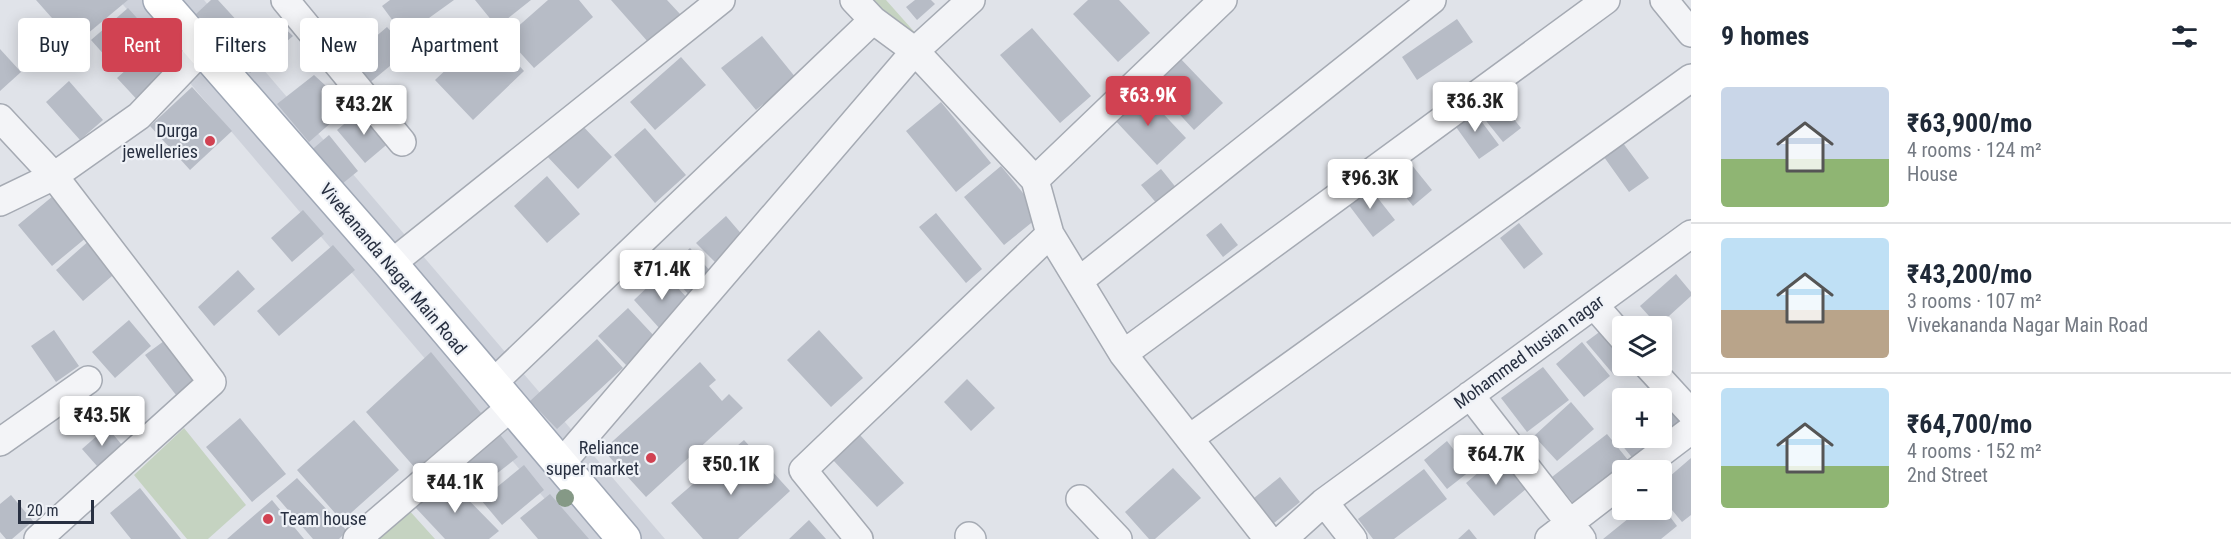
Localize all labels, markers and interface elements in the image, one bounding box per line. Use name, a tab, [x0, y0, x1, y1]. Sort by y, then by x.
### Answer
chip: Buy	[18, 18, 90, 72]
chip: Rent	[102, 18, 182, 72]
chip: Filters	[194, 18, 288, 72]
chip: New	[300, 18, 378, 72]
chip: Apartment	[390, 18, 520, 72]
icon: filters	[2168, 20, 2201, 53]
text: 9 homes	[1721, 21, 1809, 51]
pin: ₹63.9K	[1099, 76, 1197, 127]
pin: ₹36.3K	[1426, 82, 1524, 133]
text: ₹63.9K	[1120, 83, 1176, 107]
pin: ₹43.2K	[315, 85, 413, 136]
text: ₹36.3K	[1447, 89, 1503, 113]
text: ₹43.2K	[336, 92, 392, 116]
text: ₹63,900/mo	[1907, 108, 2032, 138]
icon: home	[1769, 111, 1841, 183]
place label: Durga jewelleries	[121, 120, 198, 162]
marker: Durga jewelleries	[203, 134, 217, 148]
text: 4 rooms · 124 m²	[1907, 138, 2042, 162]
pin: ₹96.3K	[1321, 159, 1419, 210]
text: House	[1907, 162, 1958, 186]
text: ₹96.3K	[1342, 166, 1398, 190]
street label: Vivekananda Nagar Main Road	[316, 179, 471, 359]
pin: ₹71.4K	[613, 250, 711, 301]
text: ₹71.4K	[634, 257, 690, 281]
text: ₹43,200/mo	[1907, 259, 2032, 289]
icon: home	[1769, 262, 1841, 334]
text: 3 rooms · 107 m²	[1907, 289, 2042, 313]
street label: Mohammed husian nagar	[1450, 290, 1608, 413]
text: Vivekananda Nagar Main Road	[1907, 313, 2148, 337]
map controls	[1612, 316, 1672, 520]
button: layers	[1612, 316, 1672, 376]
button: +	[1612, 388, 1672, 448]
pin: ₹43.5K	[53, 396, 151, 447]
text: ₹43.5K	[74, 403, 130, 427]
text: ₹64,700/mo	[1907, 409, 2032, 439]
icon: home	[1769, 412, 1841, 484]
pin: ₹64.7K	[1447, 435, 1545, 486]
place label: Reliance super market	[546, 437, 639, 479]
text: 4 rooms · 152 m²	[1907, 439, 2042, 463]
text: ₹64.7K	[1468, 442, 1524, 466]
pin: ₹50.1K	[682, 445, 780, 496]
marker: Reliance super market	[644, 451, 658, 465]
text: ₹50.1K	[703, 452, 759, 476]
button: −	[1612, 460, 1672, 520]
pin: ₹44.1K	[406, 463, 504, 514]
text: 2nd Street	[1907, 463, 1988, 487]
text: ₹44.1K	[427, 470, 483, 494]
scale bar	[18, 497, 94, 524]
text: 20 m	[27, 501, 59, 520]
place label: Team house	[280, 508, 366, 529]
marker: Team house	[261, 512, 275, 526]

